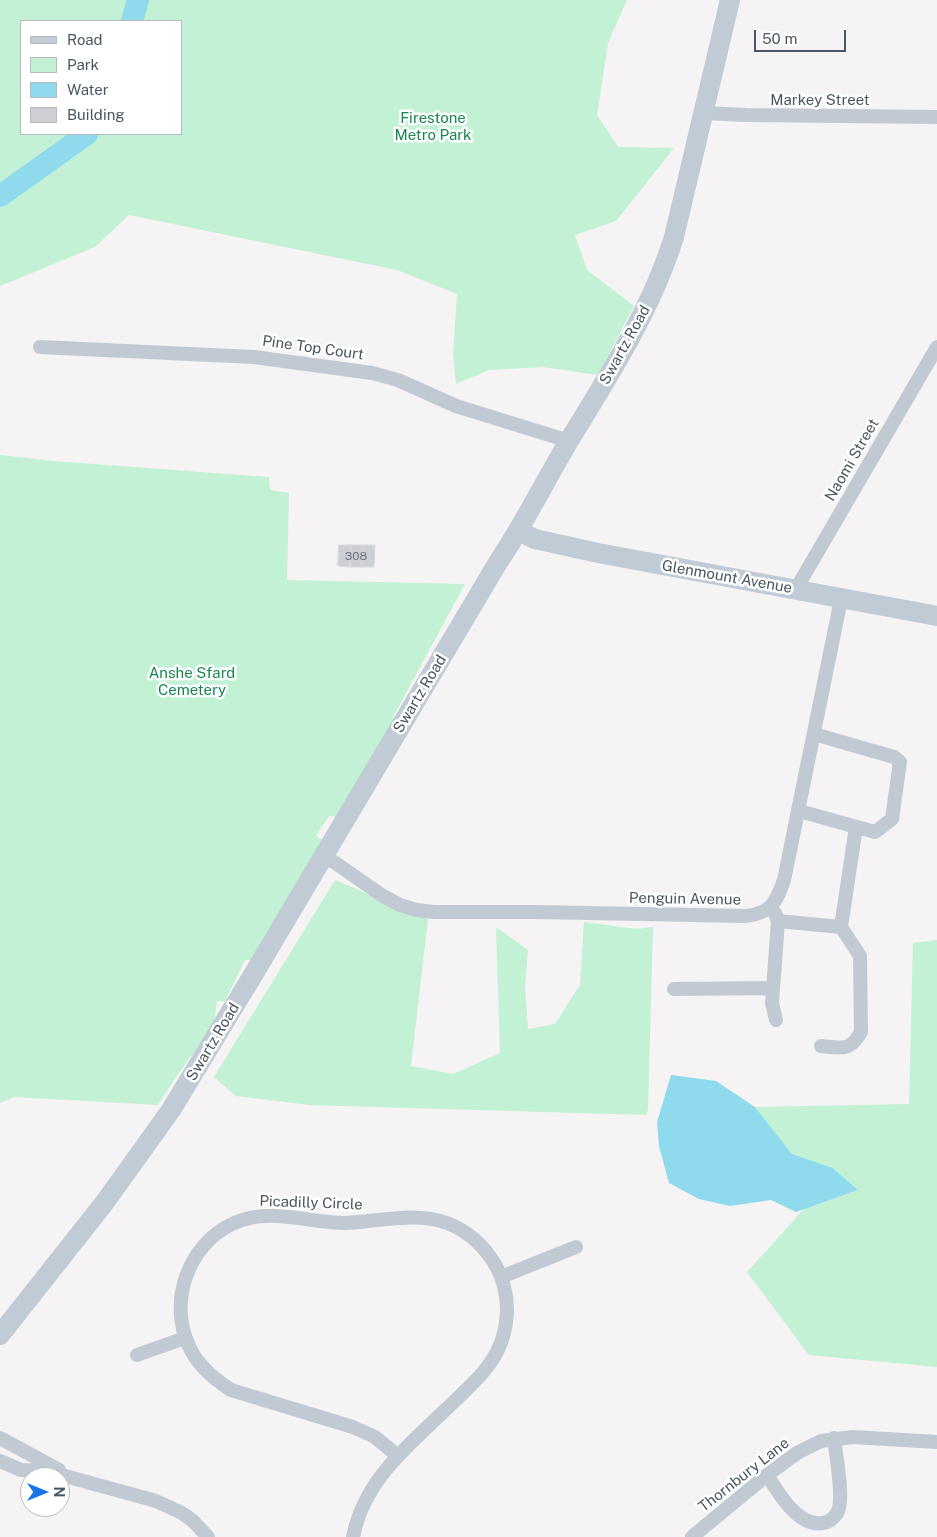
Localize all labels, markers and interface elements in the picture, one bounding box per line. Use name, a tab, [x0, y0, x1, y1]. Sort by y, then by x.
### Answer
legend	[20, 20, 182, 135]
scale bar	[757, 20, 850, 52]
text: 50 m	[762, 30, 797, 47]
text: Road	[67, 31, 103, 48]
text: Park	[67, 56, 99, 73]
text: Water	[67, 81, 109, 98]
street label: Markey Street	[770, 91, 870, 109]
text: Building	[67, 106, 125, 123]
park label: Firestone Metro Park	[394, 109, 472, 144]
street label: Swartz Road	[596, 302, 654, 388]
street label: Pine Top Court	[261, 332, 365, 364]
street label: Naomi Street	[821, 416, 883, 504]
house number: 308	[345, 549, 367, 563]
street label: Glenmount Avenue	[660, 557, 794, 597]
street label: Swartz Road	[390, 652, 450, 736]
park label: Anshe Sfard Cemetery	[149, 664, 235, 699]
street label: Penguin Avenue	[629, 889, 741, 909]
street label: Swartz Road	[183, 1000, 243, 1084]
street label: Picadilly Circle	[259, 1192, 363, 1214]
street label: Thornbury Lane	[695, 1434, 793, 1516]
north arrow	[20, 1467, 70, 1517]
text: N	[51, 1487, 67, 1497]

